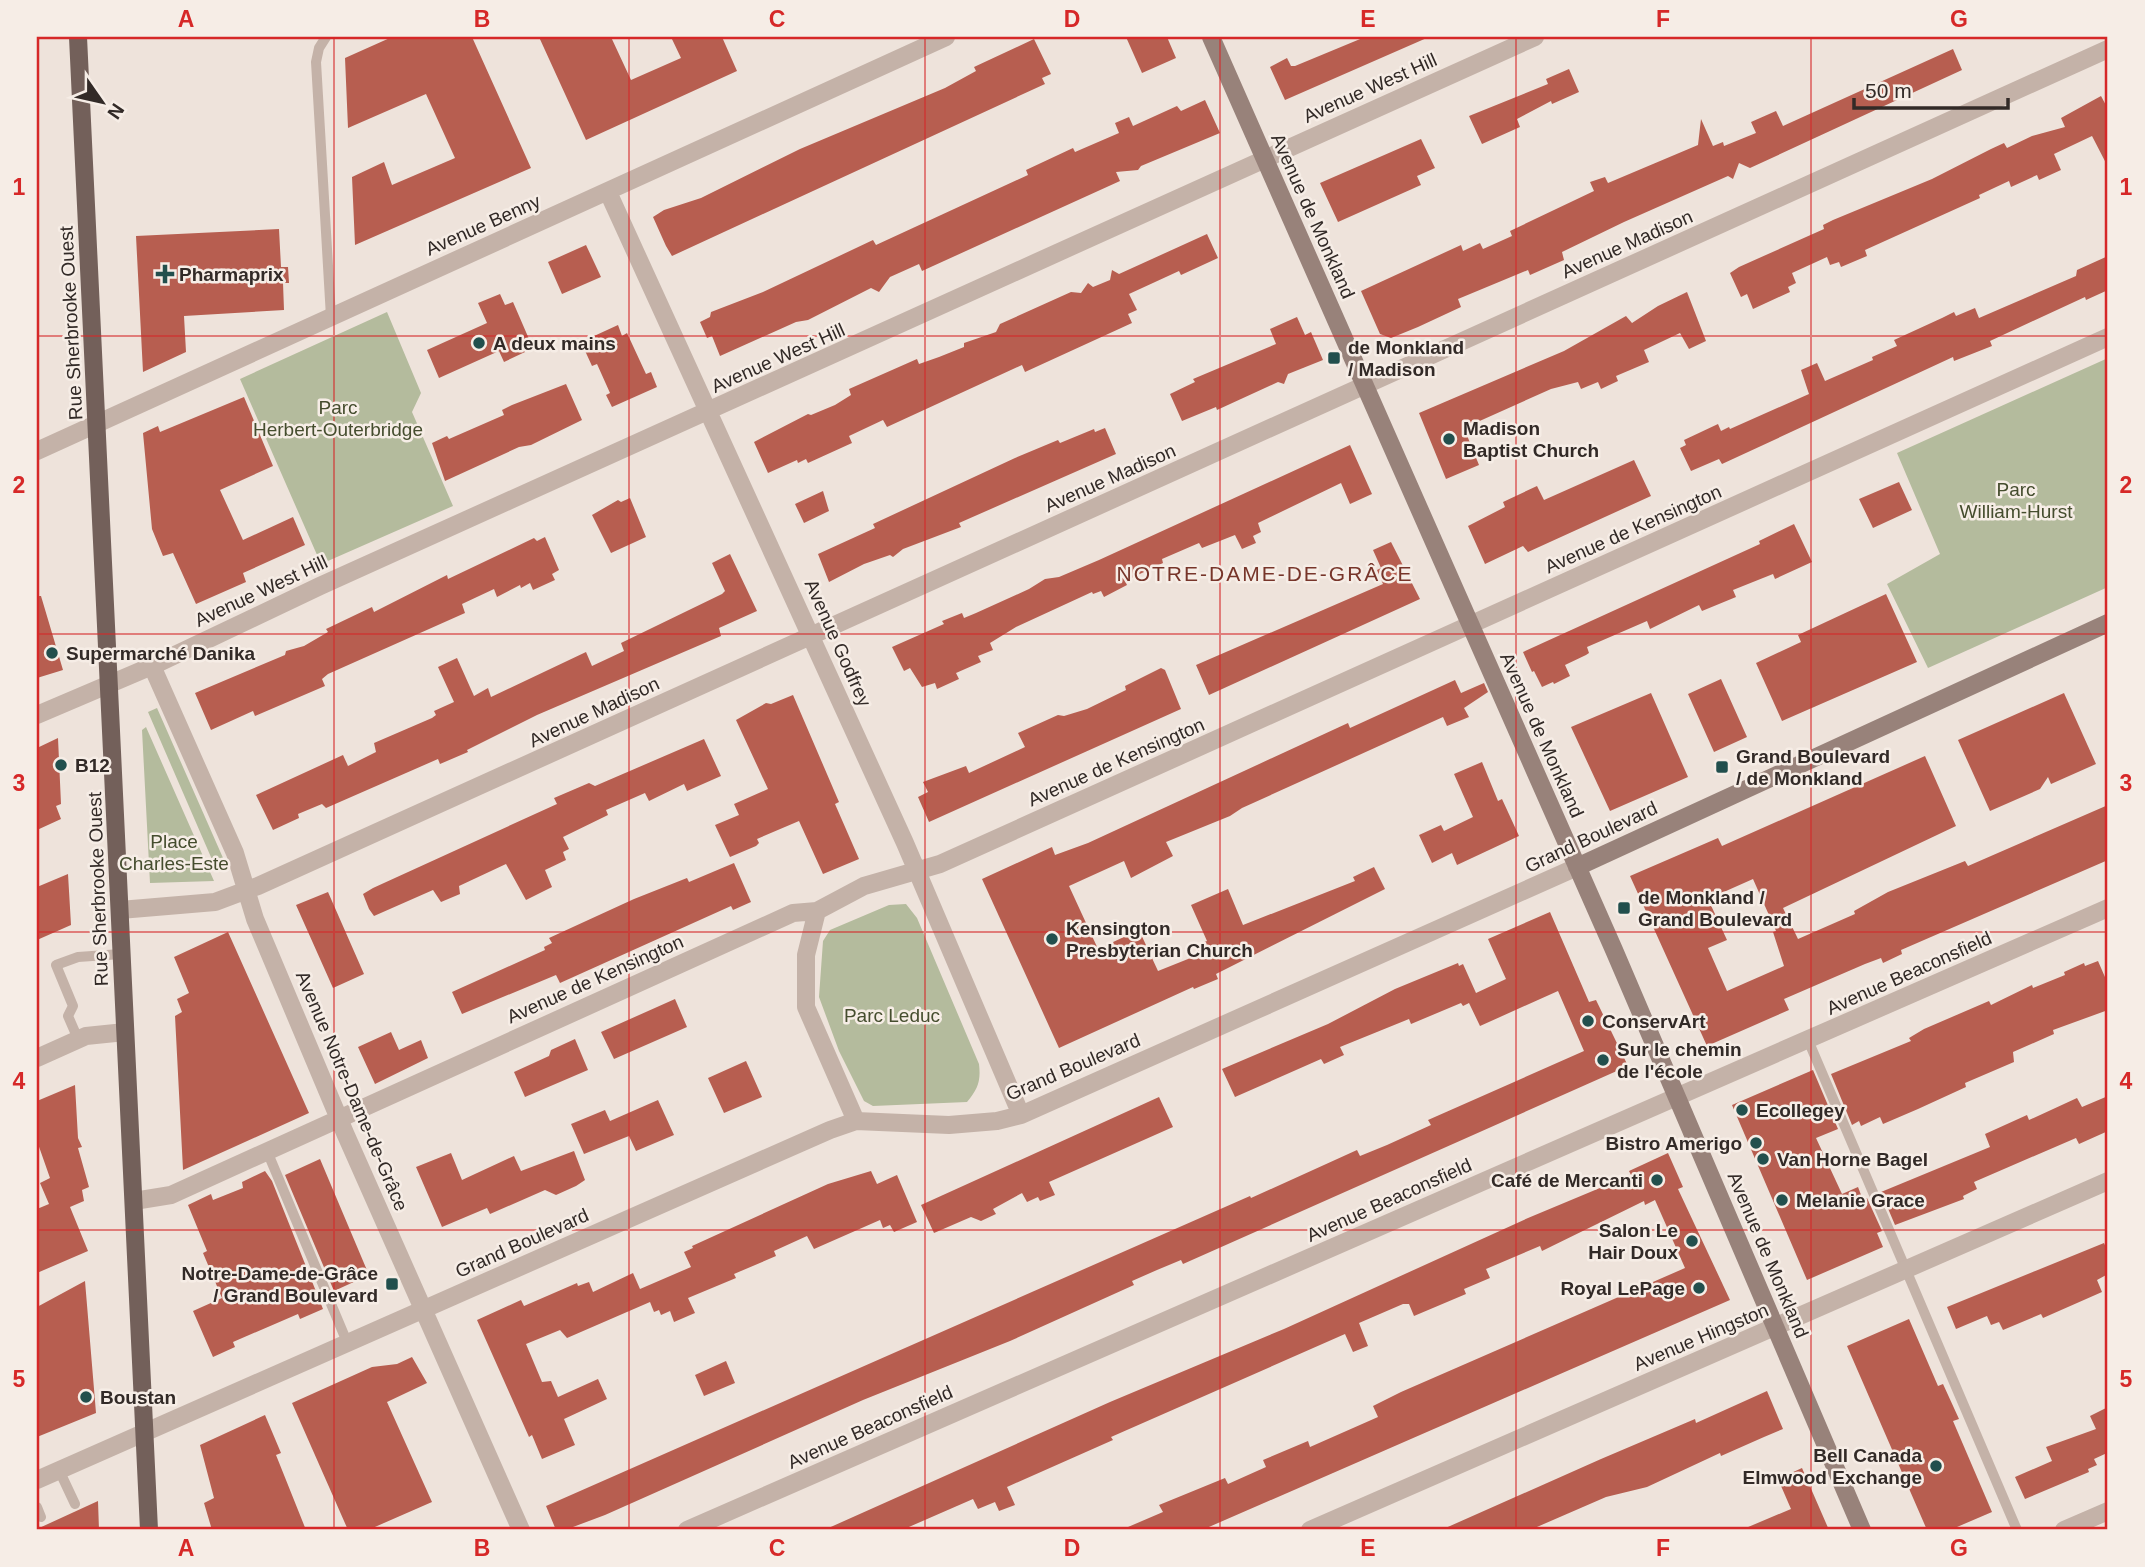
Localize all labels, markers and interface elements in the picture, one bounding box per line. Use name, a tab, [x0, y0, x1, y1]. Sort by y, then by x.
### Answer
text: A	[178, 6, 194, 32]
text: B	[474, 6, 490, 32]
text: C	[769, 6, 785, 32]
text: D	[1064, 6, 1080, 32]
text: E	[1360, 6, 1376, 32]
text: F	[1656, 6, 1670, 32]
text: G	[1950, 6, 1968, 32]
street label: Avenue West Hill	[1300, 49, 1440, 127]
north arrow	[66, 66, 136, 136]
scale bar	[1854, 66, 2008, 110]
text: 50 m	[1865, 79, 1912, 102]
text: N	[103, 100, 128, 123]
street label: Avenue de Monkland	[1267, 130, 1359, 302]
text: 1	[13, 174, 26, 200]
text: 1	[2120, 174, 2133, 200]
street label: Avenue Benny	[422, 190, 544, 260]
street label: Avenue Madison	[1558, 206, 1696, 282]
street label: Rue Sherbrooke Ouest	[55, 225, 87, 421]
place label: Pharmaprix	[179, 264, 284, 285]
marker: Pharmaprix	[157, 266, 173, 282]
street label: Avenue West Hill	[708, 319, 848, 397]
place label: A deux mains	[493, 333, 616, 354]
marker: A deux mains	[471, 335, 487, 351]
place label: de Monkland / Madison	[1348, 337, 1464, 380]
marker: de Monkland / Madison	[1326, 350, 1342, 366]
park label: Parc Herbert-Outerbridge	[253, 397, 423, 440]
place label: Madison Baptist Church	[1463, 418, 1599, 461]
marker: Madison Baptist Church	[1441, 431, 1457, 447]
street label: Avenue Madison	[1041, 440, 1179, 516]
text: 2	[13, 472, 25, 498]
text: 2	[2120, 472, 2132, 498]
park label: Parc William-Hurst	[1960, 479, 2073, 522]
street label: Avenue de Kensington	[1542, 481, 1724, 577]
street label: Avenue West Hill	[191, 551, 331, 631]
district label: NOTRE-DAME-DE-GRÂCE	[1116, 562, 1414, 585]
street label: Avenue Godfrey	[801, 576, 876, 710]
place label: Supermarché Danika	[66, 643, 255, 664]
marker: Supermarché Danika	[44, 645, 60, 661]
street label: Avenue de Monkland	[1496, 649, 1588, 821]
street label: Avenue Madison	[526, 673, 662, 751]
street label: Avenue de Kensington	[1025, 714, 1207, 810]
place label: Grand Boulevard / de Monkland	[1736, 746, 1890, 789]
place label: B12	[75, 755, 110, 776]
marker: B12	[53, 757, 69, 773]
marker: Grand Boulevard / de Monkland	[1714, 759, 1730, 775]
text: 3	[13, 770, 25, 796]
text: 3	[2120, 770, 2132, 796]
street label: Rue Sherbrooke Ouest	[84, 791, 112, 986]
street label: Grand Boulevard	[1521, 797, 1661, 877]
park label: Place Charles-Este	[119, 831, 229, 874]
place label: de Monkland / Grand Boulevard	[1638, 887, 1792, 930]
marker: de Monkland / Grand Boulevard	[1616, 900, 1632, 916]
place label: Kensington Presbyterian Church	[1066, 918, 1253, 961]
street label: Avenue Beaconsfield	[1823, 927, 1995, 1019]
street label: Avenue de Kensington	[504, 931, 686, 1027]
marker: Kensington Presbyterian Church	[1044, 931, 1060, 947]
street label: Avenue Notre-Dame-de-Grâce	[292, 968, 412, 1214]
park label: Parc Leduc	[844, 1005, 940, 1026]
place label: ConservArt	[1602, 1011, 1706, 1032]
marker: ConservArt	[1580, 1013, 1596, 1029]
street label: Grand Boulevard	[1003, 1029, 1143, 1105]
place label: Sur le chemin de l'école	[1617, 1039, 1742, 1082]
marker: Sur le chemin de l'école	[1595, 1052, 1611, 1068]
text: 4	[13, 1068, 26, 1094]
text: 4	[2120, 1068, 2133, 1094]
place label: Ecollegey	[1756, 1100, 1845, 1121]
marker: Ecollegey	[1734, 1102, 1750, 1118]
place label: Bistro Amerigo	[1605, 1133, 1742, 1154]
marker: Bistro Amerigo	[1748, 1135, 1764, 1151]
place label: Van Horne Bagel	[1777, 1149, 1928, 1170]
marker: Van Horne Bagel	[1755, 1151, 1771, 1167]
street label: Avenue Beaconsfield	[1303, 1154, 1475, 1246]
street label: Avenue de Monkland	[1724, 1169, 1812, 1341]
place label: Café de Mercanti	[1491, 1170, 1643, 1191]
marker: Café de Mercanti	[1649, 1172, 1665, 1188]
place label: Melanie Grace	[1796, 1190, 1925, 1211]
marker: Melanie Grace	[1774, 1192, 1790, 1208]
street label: Grand Boulevard	[452, 1204, 592, 1282]
place label: Salon Le Hair Doux	[1588, 1220, 1678, 1263]
marker: Salon Le Hair Doux	[1684, 1233, 1700, 1249]
place label: Notre-Dame-de-Grâce / Grand Boulevard	[182, 1263, 378, 1306]
marker: Notre-Dame-de-Grâce / Grand Boulevard	[384, 1276, 400, 1292]
place label: Royal LePage	[1560, 1278, 1685, 1299]
marker: Royal LePage	[1691, 1280, 1707, 1296]
street label: Avenue Hingston	[1630, 1299, 1772, 1375]
text: 5	[13, 1366, 26, 1392]
text: 5	[2120, 1366, 2133, 1392]
street label: Avenue Beaconsfield	[784, 1381, 956, 1473]
place label: Boustan	[100, 1387, 176, 1408]
marker: Boustan	[78, 1389, 94, 1405]
place label: Bell Canada Elmwood Exchange	[1743, 1445, 1922, 1488]
marker: Bell Canada Elmwood Exchange	[1928, 1458, 1944, 1474]
text: A	[178, 1535, 194, 1561]
text: B	[474, 1535, 490, 1561]
text: C	[769, 1535, 785, 1561]
text: D	[1064, 1535, 1080, 1561]
text: E	[1360, 1535, 1376, 1561]
text: F	[1656, 1535, 1670, 1561]
text: G	[1950, 1535, 1968, 1561]

